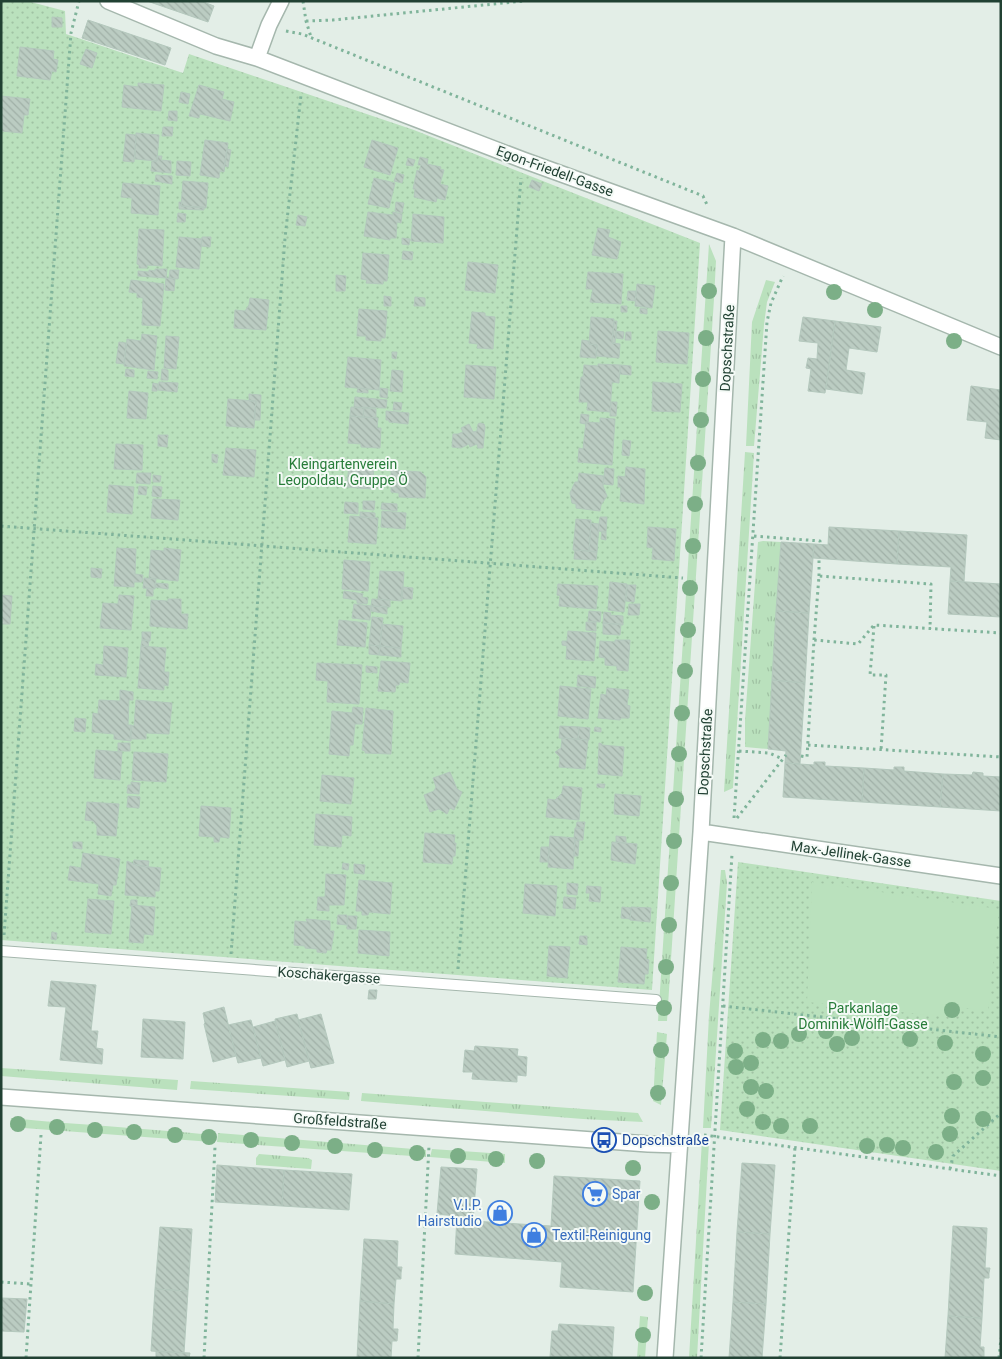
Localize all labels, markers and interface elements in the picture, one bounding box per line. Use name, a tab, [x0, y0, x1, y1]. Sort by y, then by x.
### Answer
street label: Egon-Friedell-Gasse	[494, 142, 616, 200]
street label: Dopschstraße	[717, 304, 737, 392]
park label: Kleingartenverein Leopoldau, Gruppe Ö	[278, 456, 408, 488]
street label: Dopschstraße	[695, 708, 715, 796]
street label: Max-Jellinek-Gasse	[790, 838, 912, 870]
street label: Koschakergasse	[277, 963, 381, 987]
park label: Parkanlage Dominik-Wölfl-Gasse	[798, 1000, 928, 1032]
street label: Großfeldstraße	[293, 1110, 387, 1132]
bus stop icon: Dopschstraße	[591, 1127, 617, 1153]
place label: Dopschstraße	[622, 1132, 709, 1148]
supermarket icon: Spar	[582, 1181, 608, 1207]
place label: Spar	[612, 1186, 641, 1202]
place label: V.I.P. Hairstudio	[417, 1197, 482, 1229]
shop icon: V.I.P. Hairstudio	[487, 1200, 513, 1226]
shop icon: Textil-Reinigung	[521, 1222, 547, 1248]
place label: Textil-Reinigung	[552, 1227, 651, 1243]

